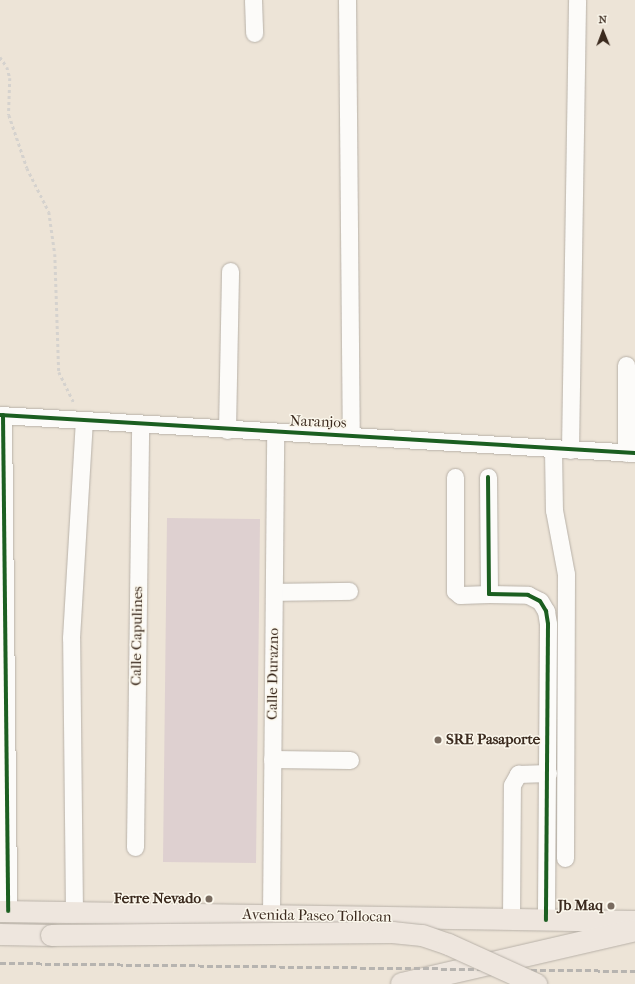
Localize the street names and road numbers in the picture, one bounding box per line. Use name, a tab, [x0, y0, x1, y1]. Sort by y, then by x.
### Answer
street label: Naranjos	[289, 412, 347, 432]
street label: Calle Capulines	[127, 586, 147, 686]
street label: Calle Durazno	[263, 628, 283, 720]
street label: Avenida Paseo Tollocan	[242, 906, 392, 926]

